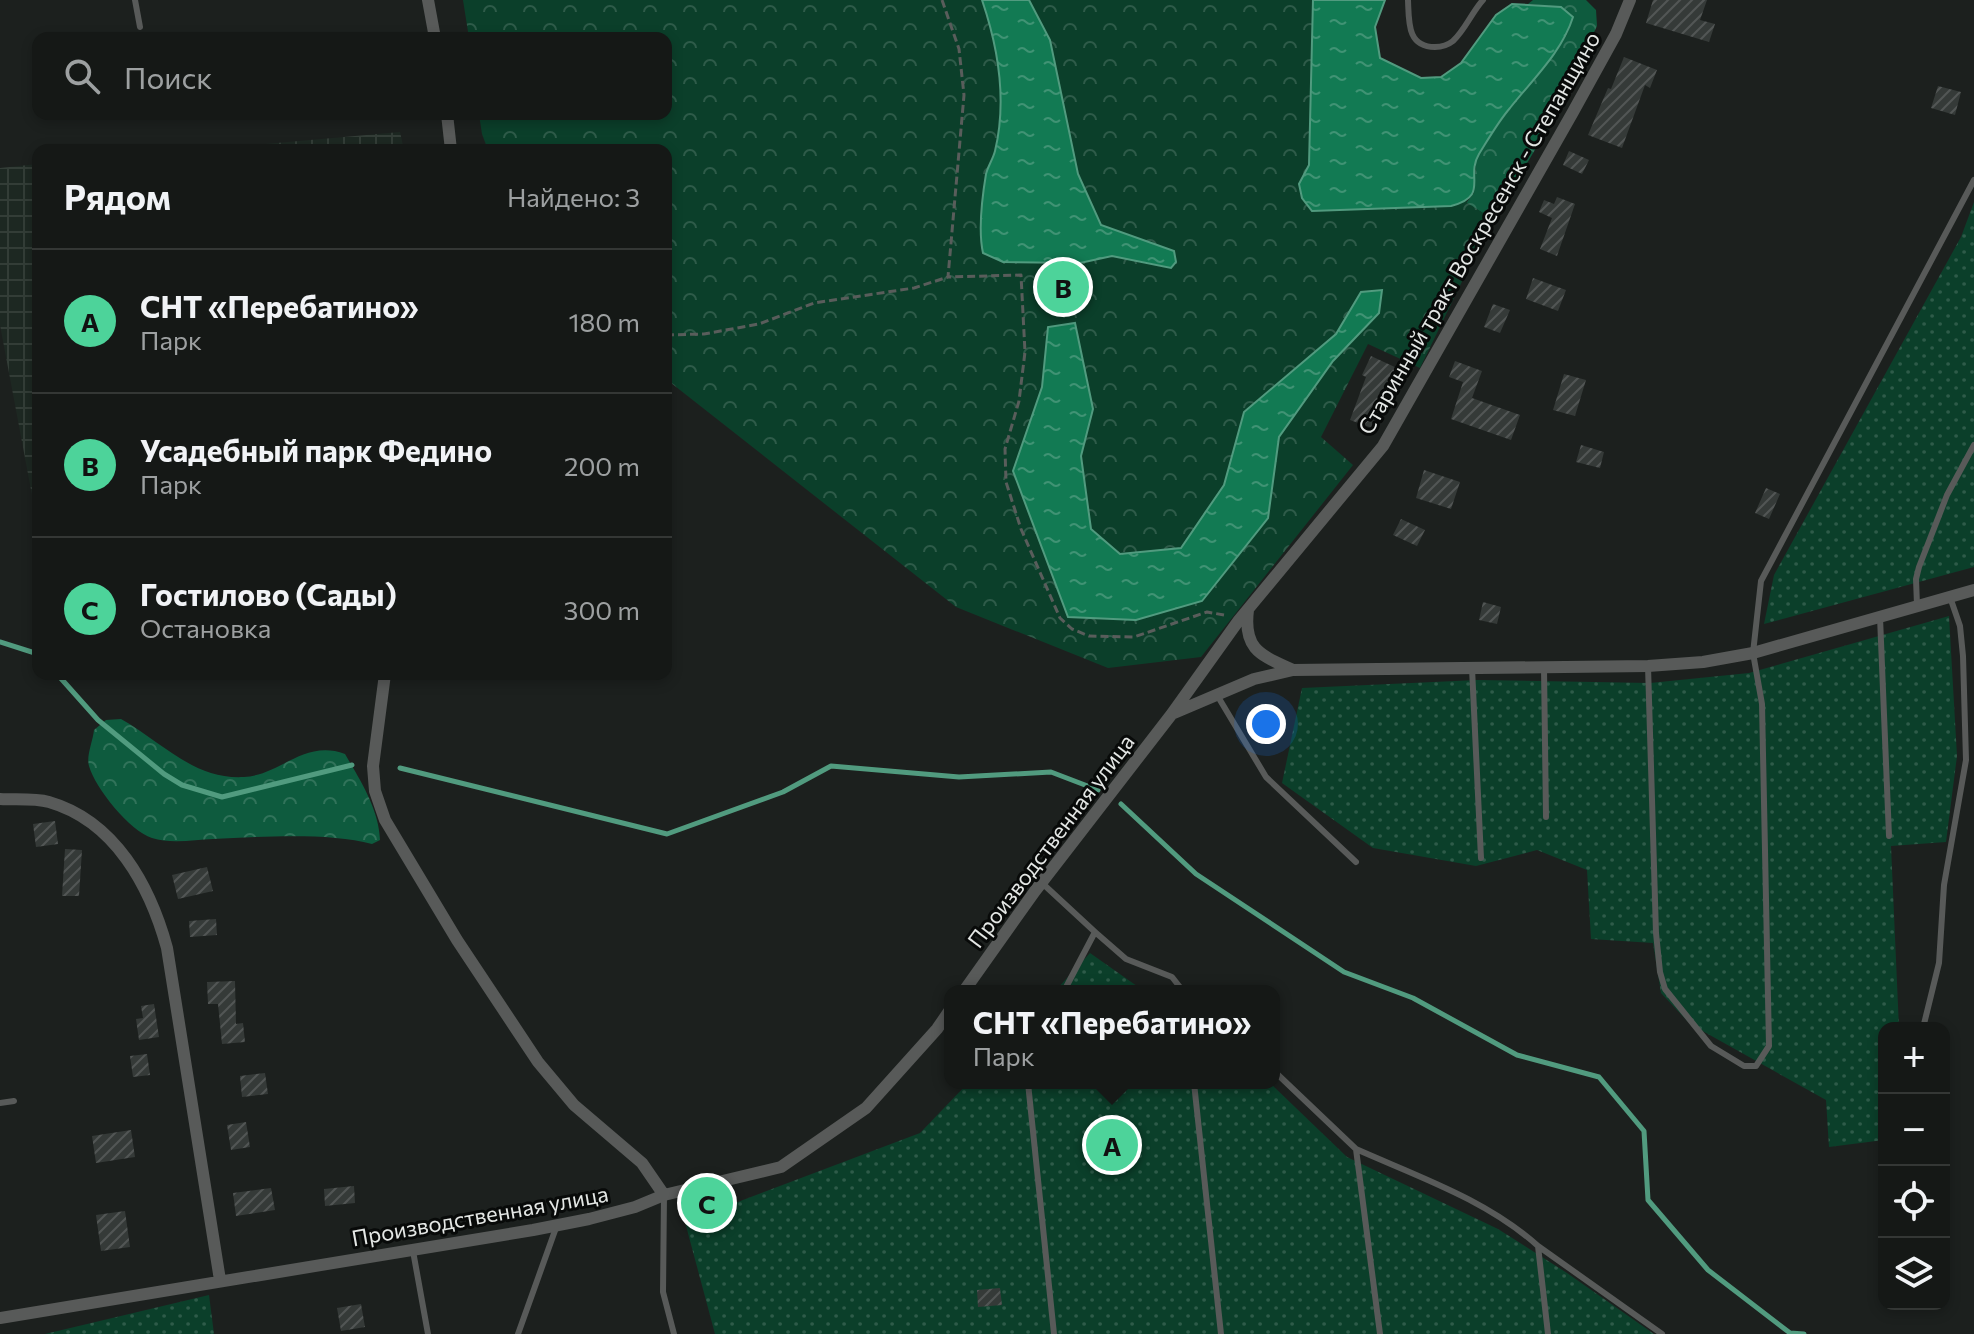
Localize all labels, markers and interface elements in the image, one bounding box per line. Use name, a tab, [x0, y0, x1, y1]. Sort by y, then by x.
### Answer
street label: Старинный тракт Воскресенск - Степанщино	[1352, 27, 1605, 439]
search box	[32, 32, 672, 120]
icon: search	[60, 54, 104, 98]
text: Поиск	[124, 58, 212, 95]
text: Рядом	[64, 175, 171, 217]
text: Найдено: 3	[507, 181, 640, 212]
pin: B	[1037, 257, 1089, 317]
text: СНТ «Перебатино»	[140, 287, 419, 324]
text: A	[81, 306, 99, 337]
text: 180 m	[568, 306, 640, 337]
text: Парк	[140, 324, 202, 355]
text: Усадебный парк Федино	[140, 431, 492, 468]
text: B	[81, 450, 99, 481]
text: 200 m	[564, 450, 640, 481]
text: Парк	[140, 468, 202, 499]
text: Гостилово (Сады)	[140, 575, 397, 612]
text: C	[81, 594, 99, 625]
text: 300 m	[564, 594, 640, 625]
text: Остановка	[140, 612, 271, 643]
your location	[1246, 704, 1286, 744]
street label: Производственная улица	[962, 729, 1140, 953]
popup	[944, 985, 1280, 1089]
text: СНТ «Перебатино»	[973, 1003, 1251, 1040]
map controls	[1878, 1022, 1950, 1310]
button: +	[1878, 1022, 1950, 1094]
text: Парк	[973, 1040, 1035, 1071]
button: −	[1878, 1094, 1950, 1166]
pin: A	[1086, 1115, 1138, 1175]
button: locate	[1878, 1166, 1950, 1238]
pin: C	[681, 1173, 733, 1233]
street label: Производственная улица	[349, 1180, 610, 1251]
button: layers	[1878, 1238, 1950, 1310]

